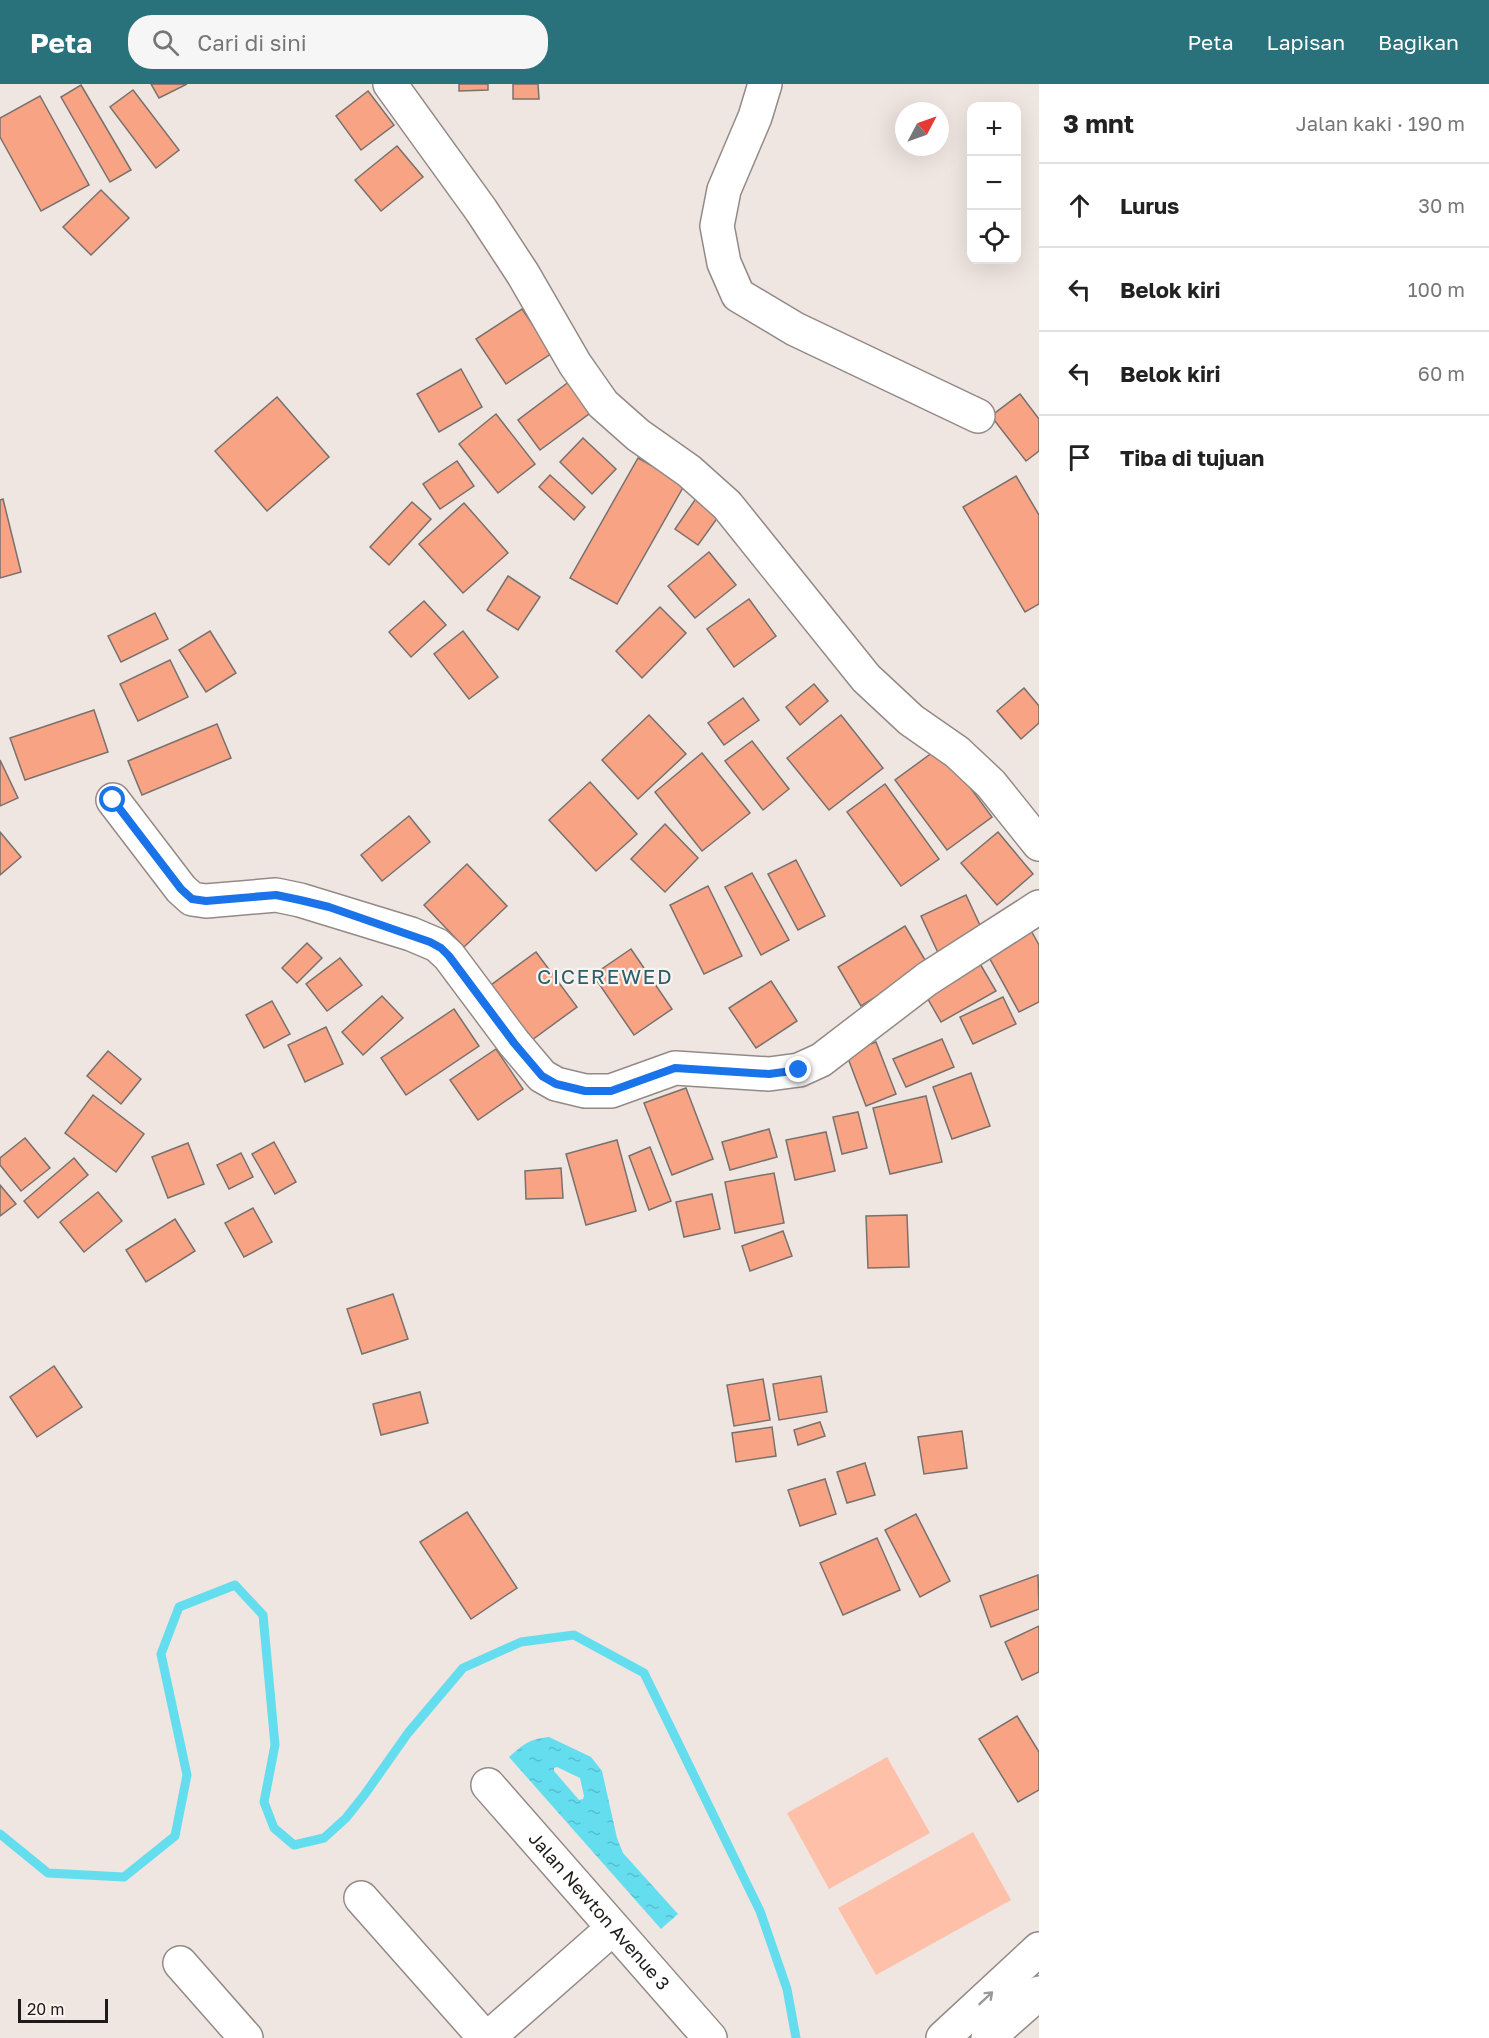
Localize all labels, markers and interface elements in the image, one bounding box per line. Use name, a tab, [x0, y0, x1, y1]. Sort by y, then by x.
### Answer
search box	[128, 15, 548, 69]
text: Peta	[30, 26, 92, 59]
icon: search	[149, 26, 182, 59]
text: Cari di sini	[197, 29, 307, 56]
text: Peta	[1188, 29, 1234, 55]
text: Lapisan	[1267, 29, 1345, 55]
text: Bagikan	[1378, 29, 1459, 55]
north arrow	[895, 102, 949, 156]
map controls	[967, 102, 1021, 264]
button: +	[967, 102, 1021, 156]
text: 3 mnt	[1063, 108, 1134, 139]
text: Jalan kaki · 190 m	[1296, 111, 1465, 135]
button: −	[967, 156, 1021, 210]
icon: ahead	[1063, 189, 1096, 222]
text: Lurus	[1120, 192, 1179, 219]
text: 30 m	[1418, 193, 1465, 217]
button: locate	[967, 210, 1021, 264]
icon: left	[1063, 273, 1096, 306]
text: Belok kiri	[1120, 276, 1221, 303]
text: 100 m	[1408, 277, 1465, 301]
icon: left	[1063, 357, 1096, 390]
text: Belok kiri	[1120, 360, 1221, 387]
text: 60 m	[1418, 361, 1465, 385]
icon: arrive	[1063, 441, 1096, 474]
text: Tiba di tujuan	[1120, 444, 1264, 471]
route start	[99, 786, 125, 812]
district label: CICEREWED	[537, 963, 673, 989]
route end	[785, 1056, 811, 1082]
street label: Jalan Newton Avenue 3	[524, 1827, 675, 1994]
one-way arrow	[979, 1991, 994, 2005]
scale bar	[18, 1996, 108, 2024]
text: 20 m	[27, 1999, 64, 2019]

